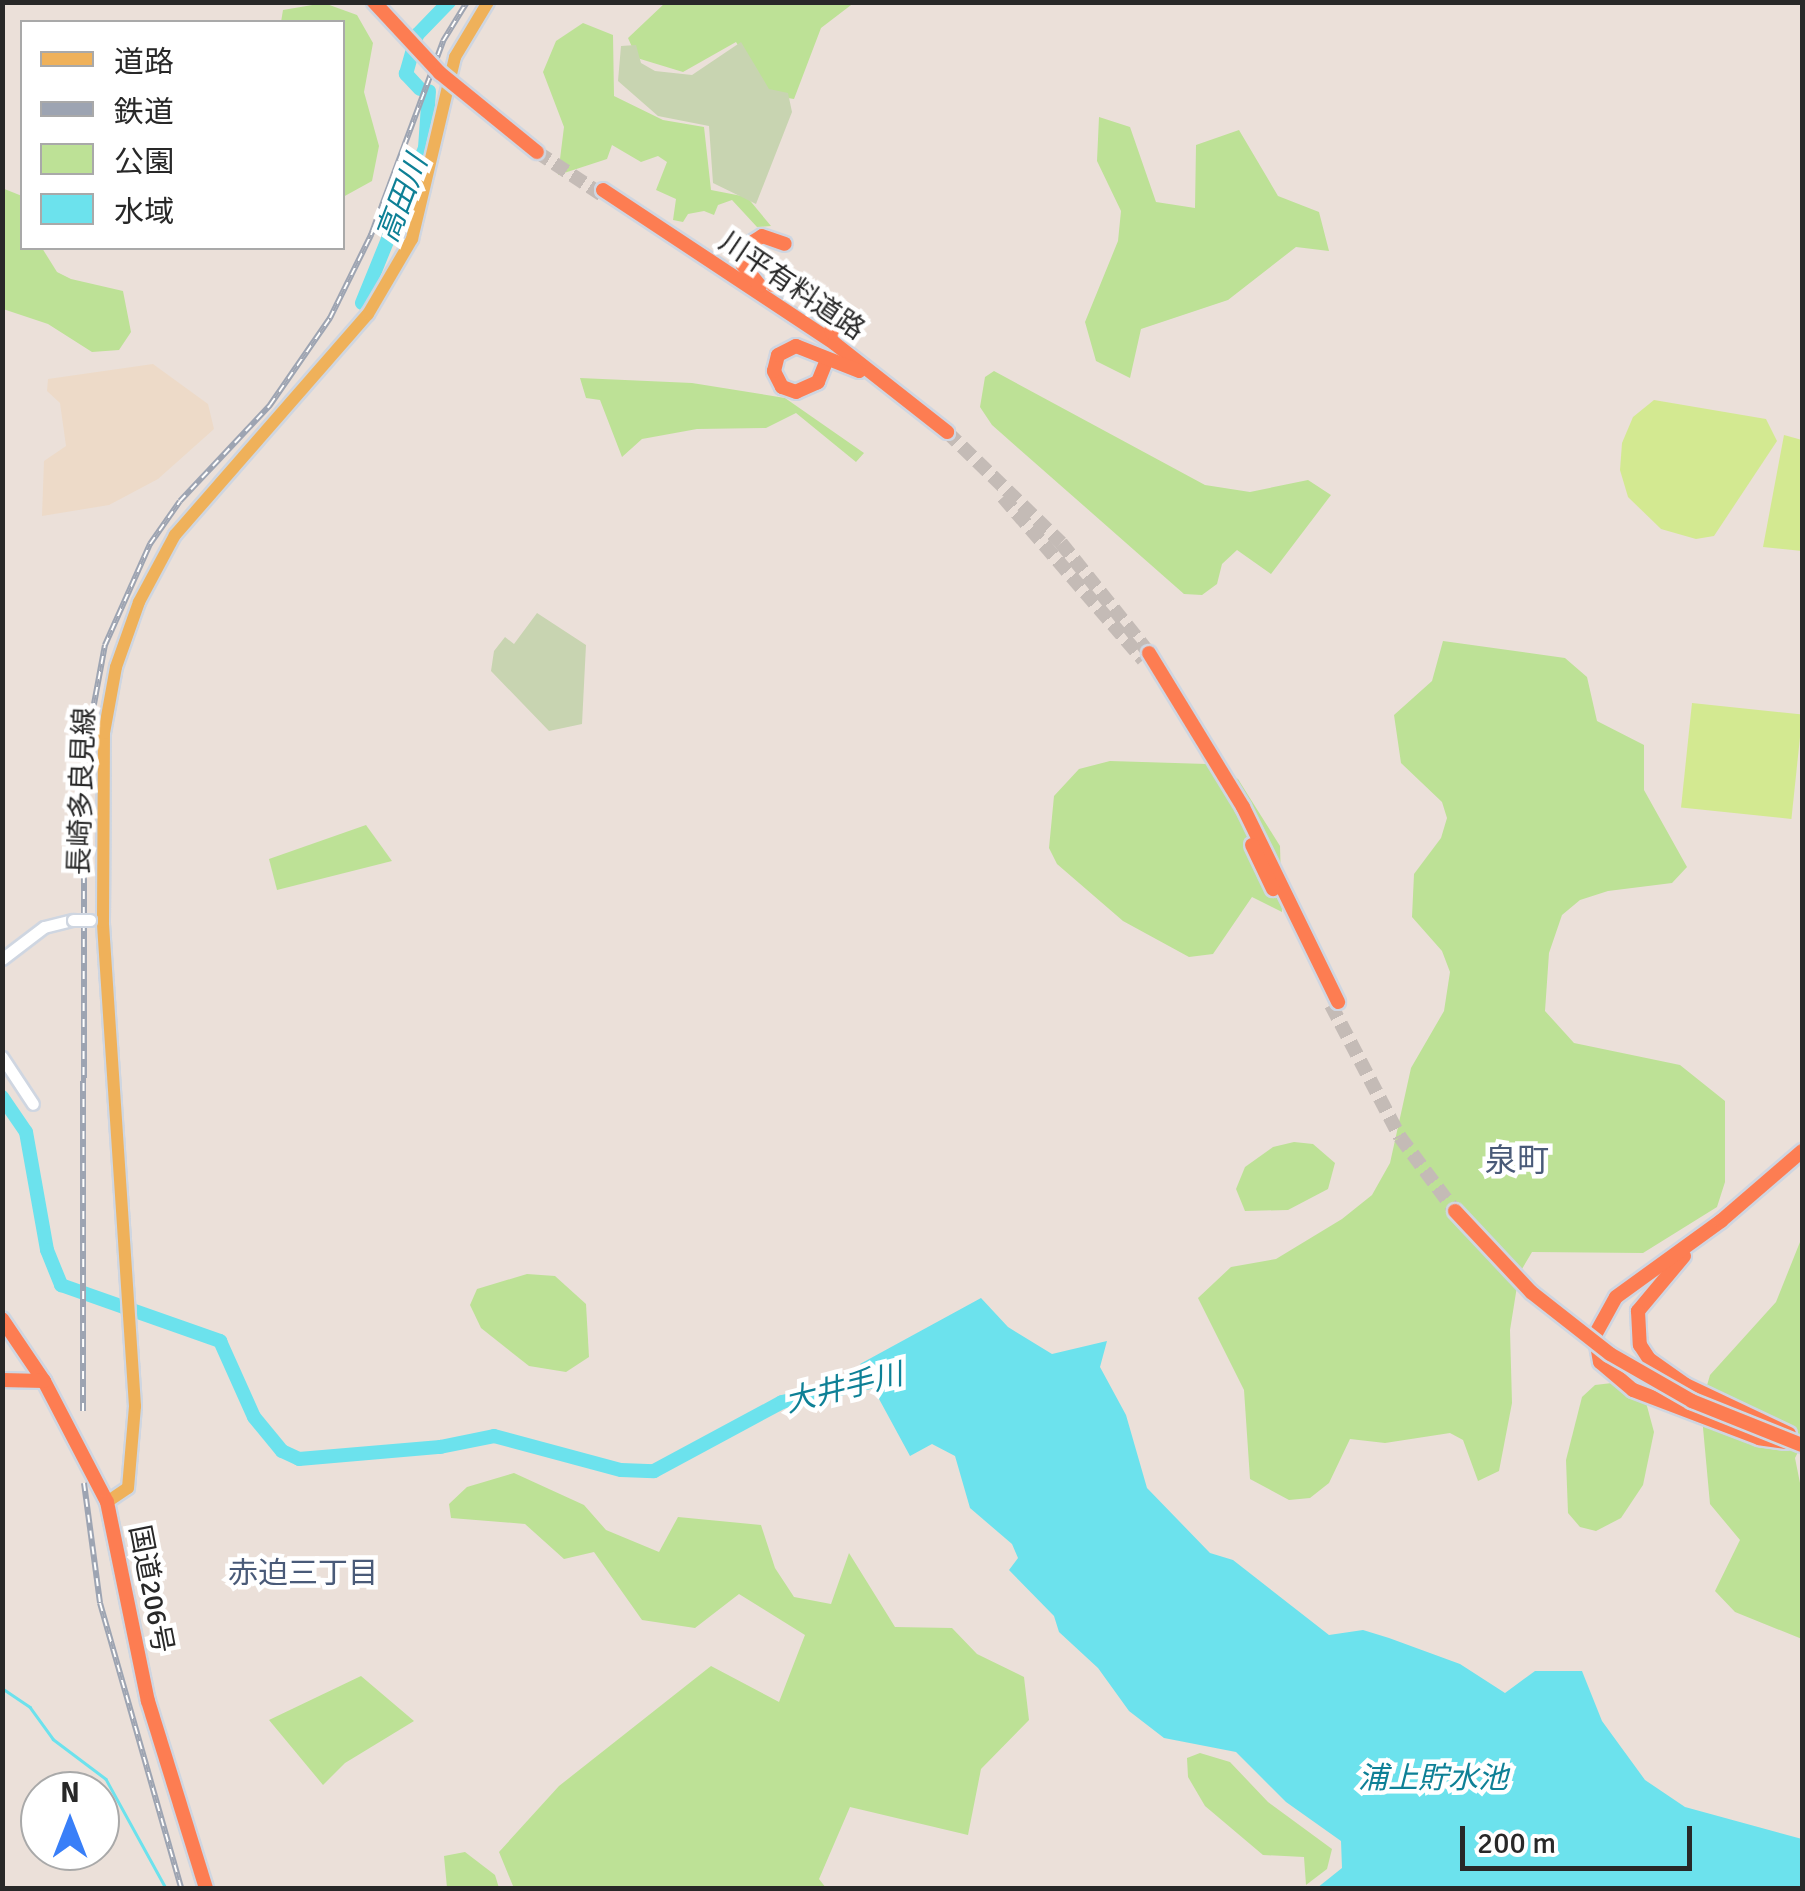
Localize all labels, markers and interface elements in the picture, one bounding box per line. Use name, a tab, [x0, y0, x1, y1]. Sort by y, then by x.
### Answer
legend	[20, 20, 345, 250]
text: 道路	[114, 44, 174, 81]
text: 鉄道	[114, 94, 174, 131]
text: 公園	[114, 144, 174, 181]
water label: 高田川	[370, 151, 436, 247]
text: 水域	[114, 194, 174, 231]
street label: 川平有料道路	[713, 225, 871, 347]
street label: 長崎多良見線	[62, 706, 102, 876]
district label: 泉町	[1485, 1142, 1549, 1180]
water label: 大井手川	[781, 1357, 907, 1421]
street label: 国道206号	[122, 1522, 180, 1656]
district label: 赤迫三丁目	[228, 1556, 378, 1592]
water label: 浦上貯水池	[1358, 1761, 1508, 1797]
north arrow	[20, 1771, 120, 1871]
text: N	[60, 1776, 80, 1810]
scale bar	[1465, 1806, 1698, 1868]
text: 200 m	[1477, 1825, 1556, 1862]

